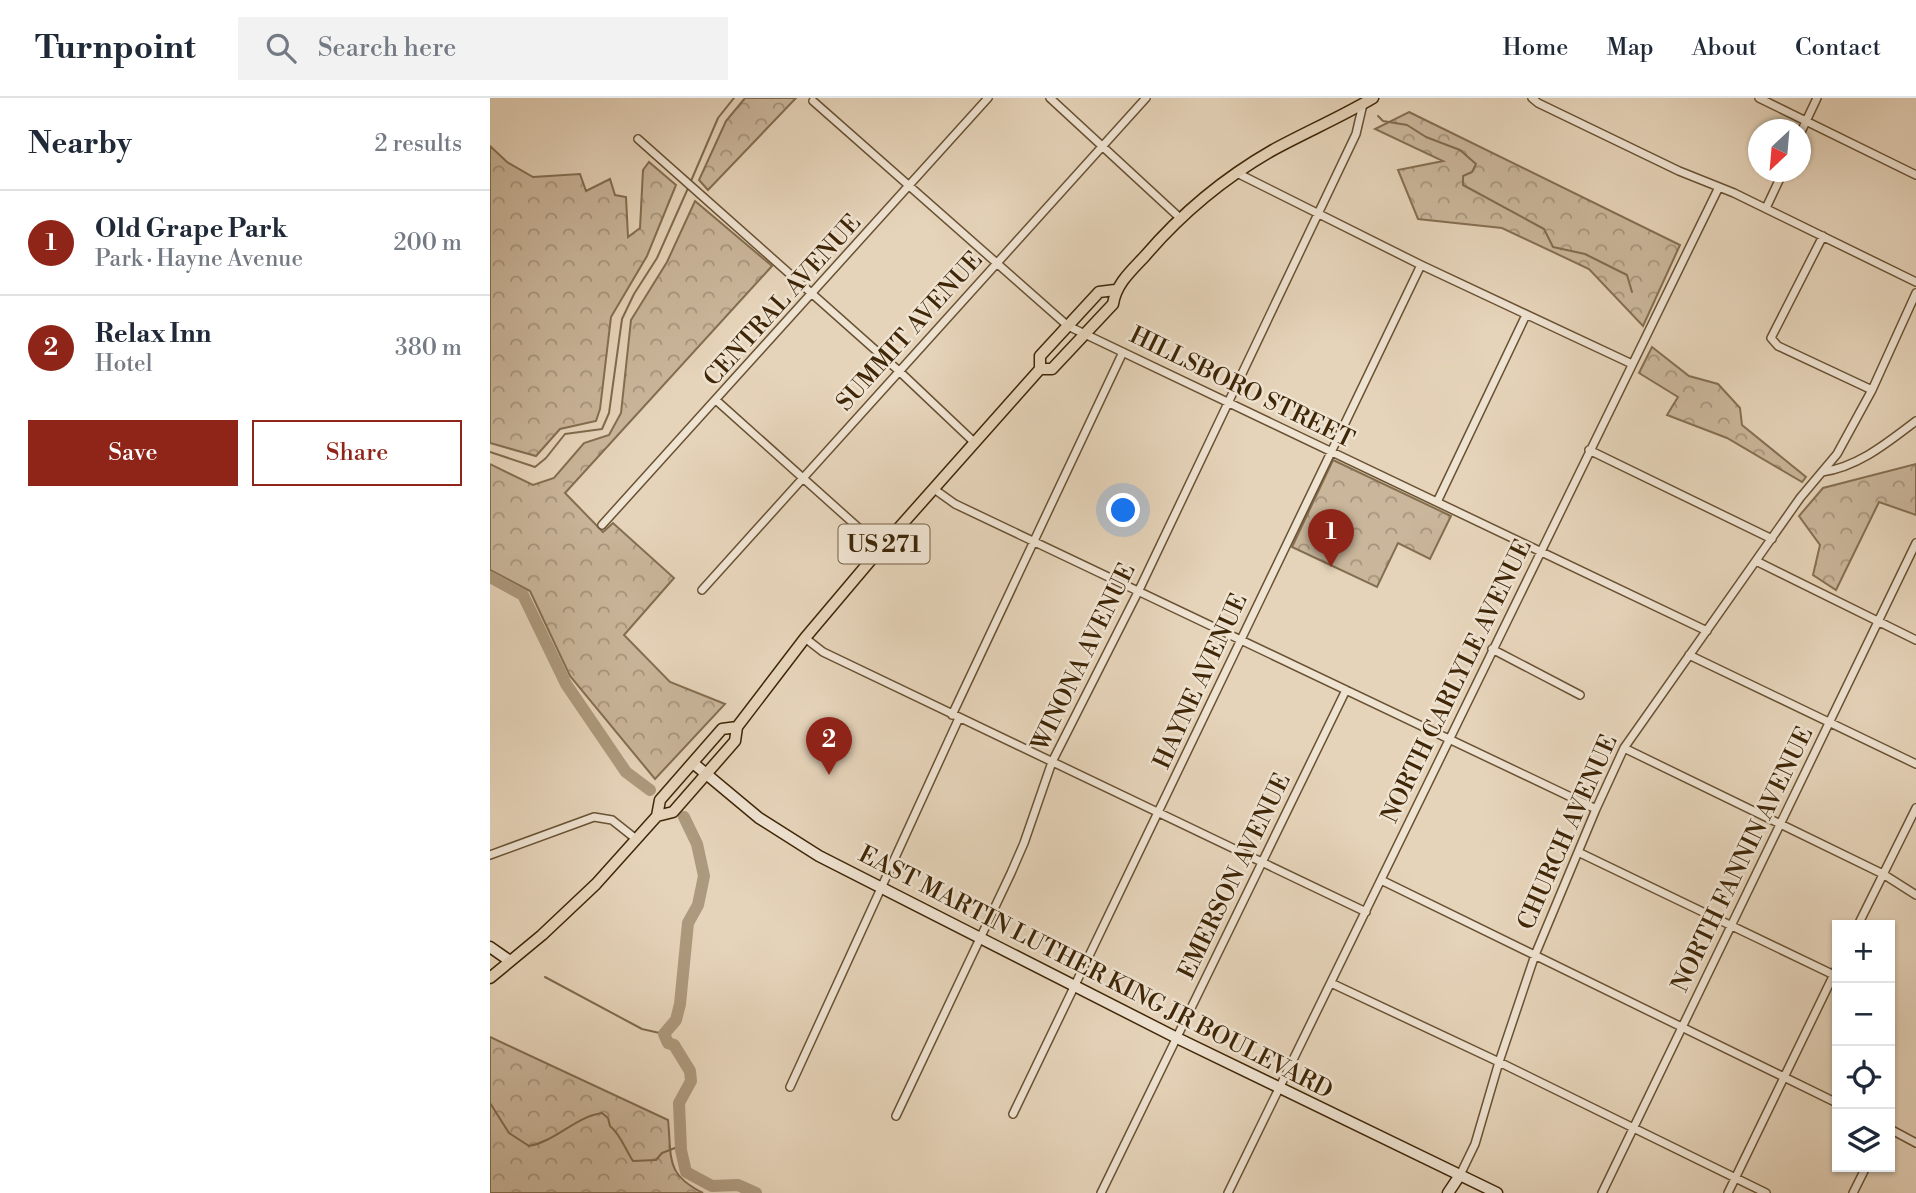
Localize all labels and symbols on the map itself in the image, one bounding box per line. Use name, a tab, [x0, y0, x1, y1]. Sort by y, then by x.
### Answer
north arrow	[1748, 119, 1811, 182]
street label: CENTRAL AVENUE	[698, 209, 868, 393]
street label: SUMMIT AVENUE	[830, 246, 989, 418]
street label: HILLSBORO STREET	[1124, 320, 1359, 455]
your location	[1106, 493, 1140, 527]
pin: 1	[1308, 509, 1354, 567]
road number: US 271	[838, 524, 930, 564]
street label: NORTH CARLYLE AVENUE	[1375, 535, 1539, 828]
street label: WINONA AVENUE	[1025, 559, 1142, 757]
street label: HAYNE AVENUE	[1147, 589, 1255, 774]
pin: 2	[806, 717, 852, 775]
street label: NORTH FANNIN AVENUE	[1666, 722, 1820, 997]
street label: CHURCH AVENUE	[1511, 730, 1624, 935]
street label: EMERSON AVENUE	[1172, 768, 1298, 984]
street label: EAST MARTIN LUTHER KING JR BOULEVARD	[853, 840, 1338, 1106]

